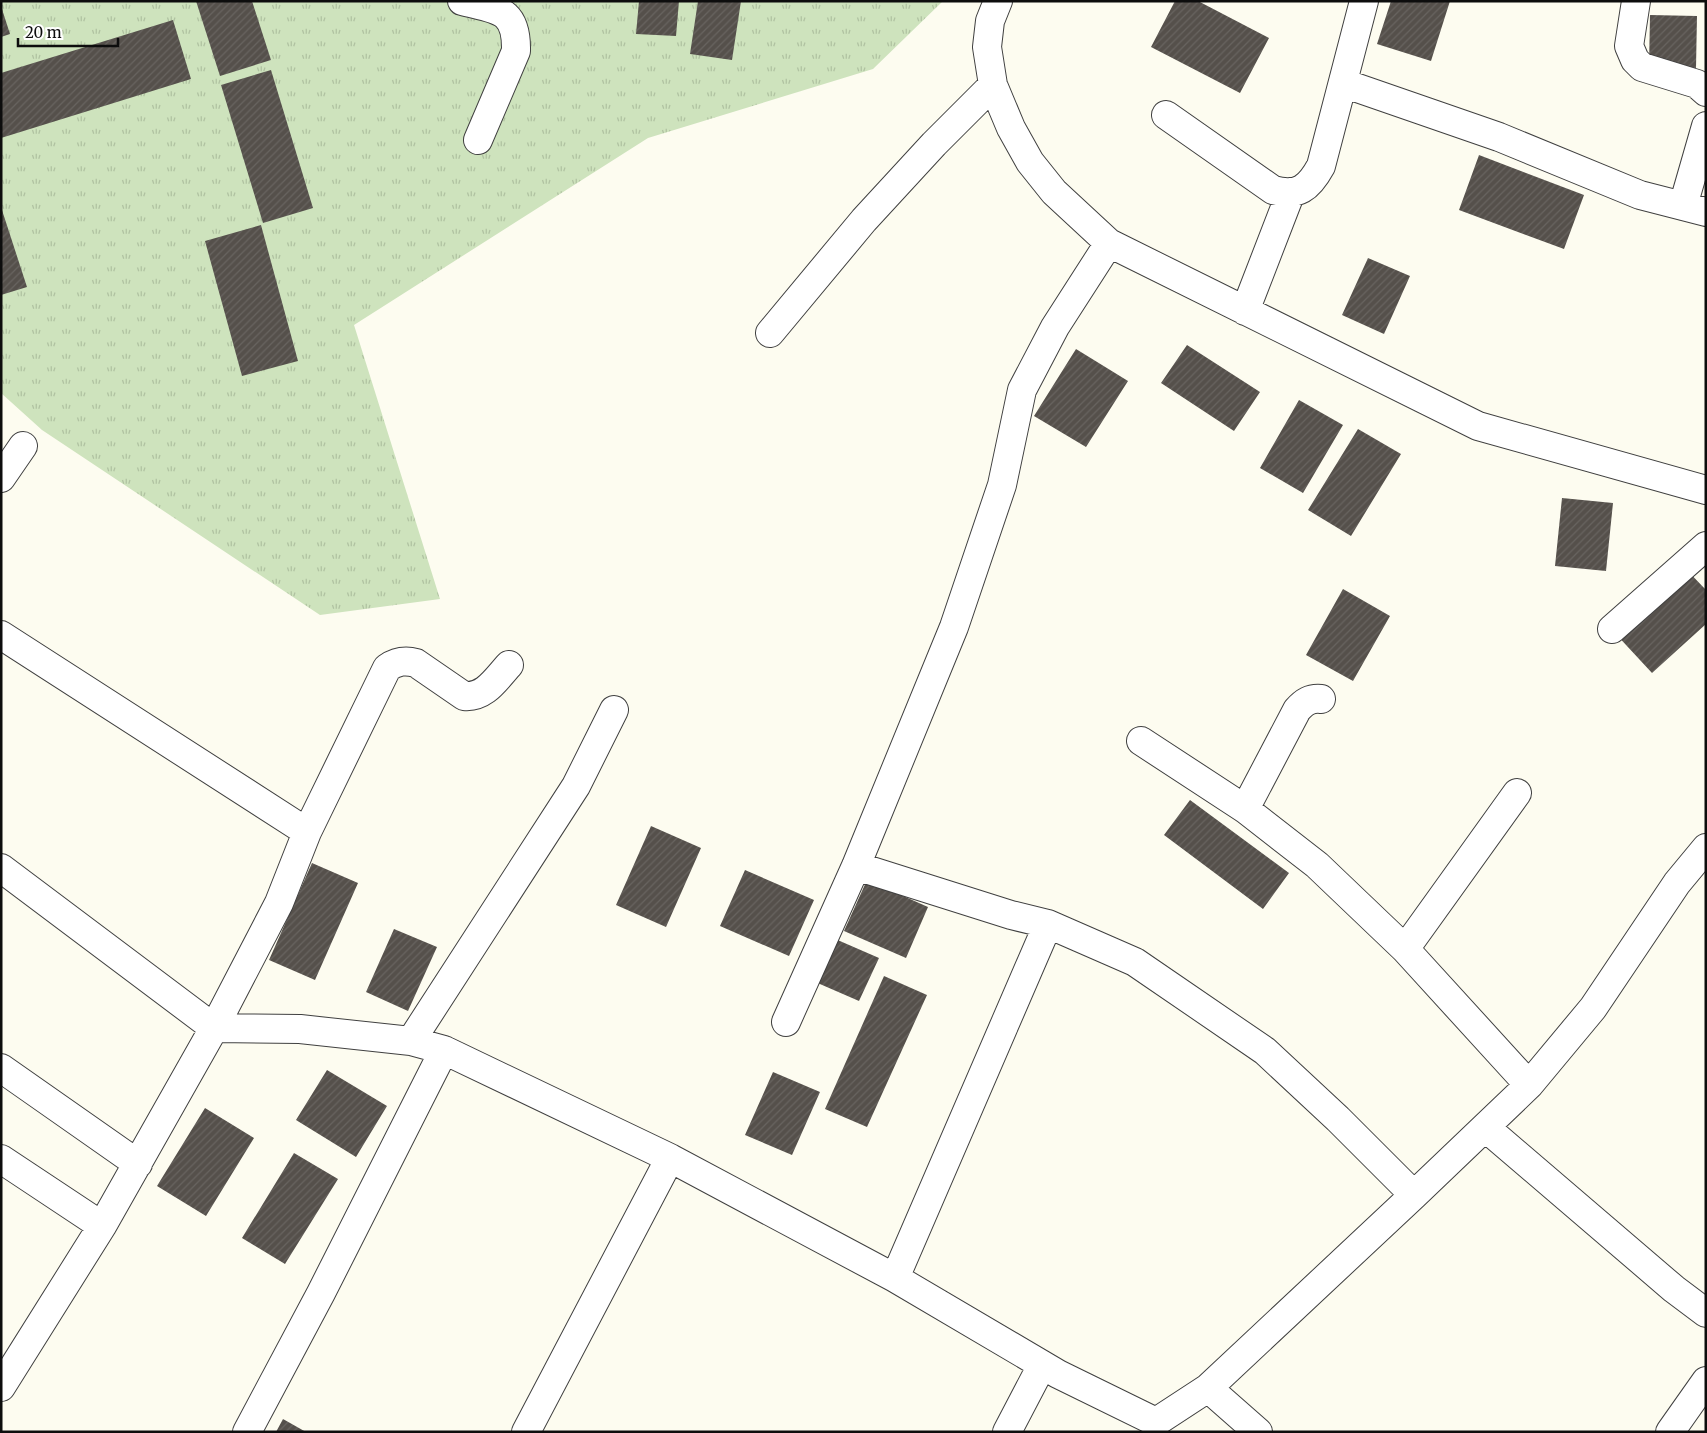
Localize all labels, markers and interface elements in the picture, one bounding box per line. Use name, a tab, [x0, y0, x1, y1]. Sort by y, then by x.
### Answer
scale bar	[18, 15, 118, 47]
text: 20 m	[25, 23, 62, 42]

